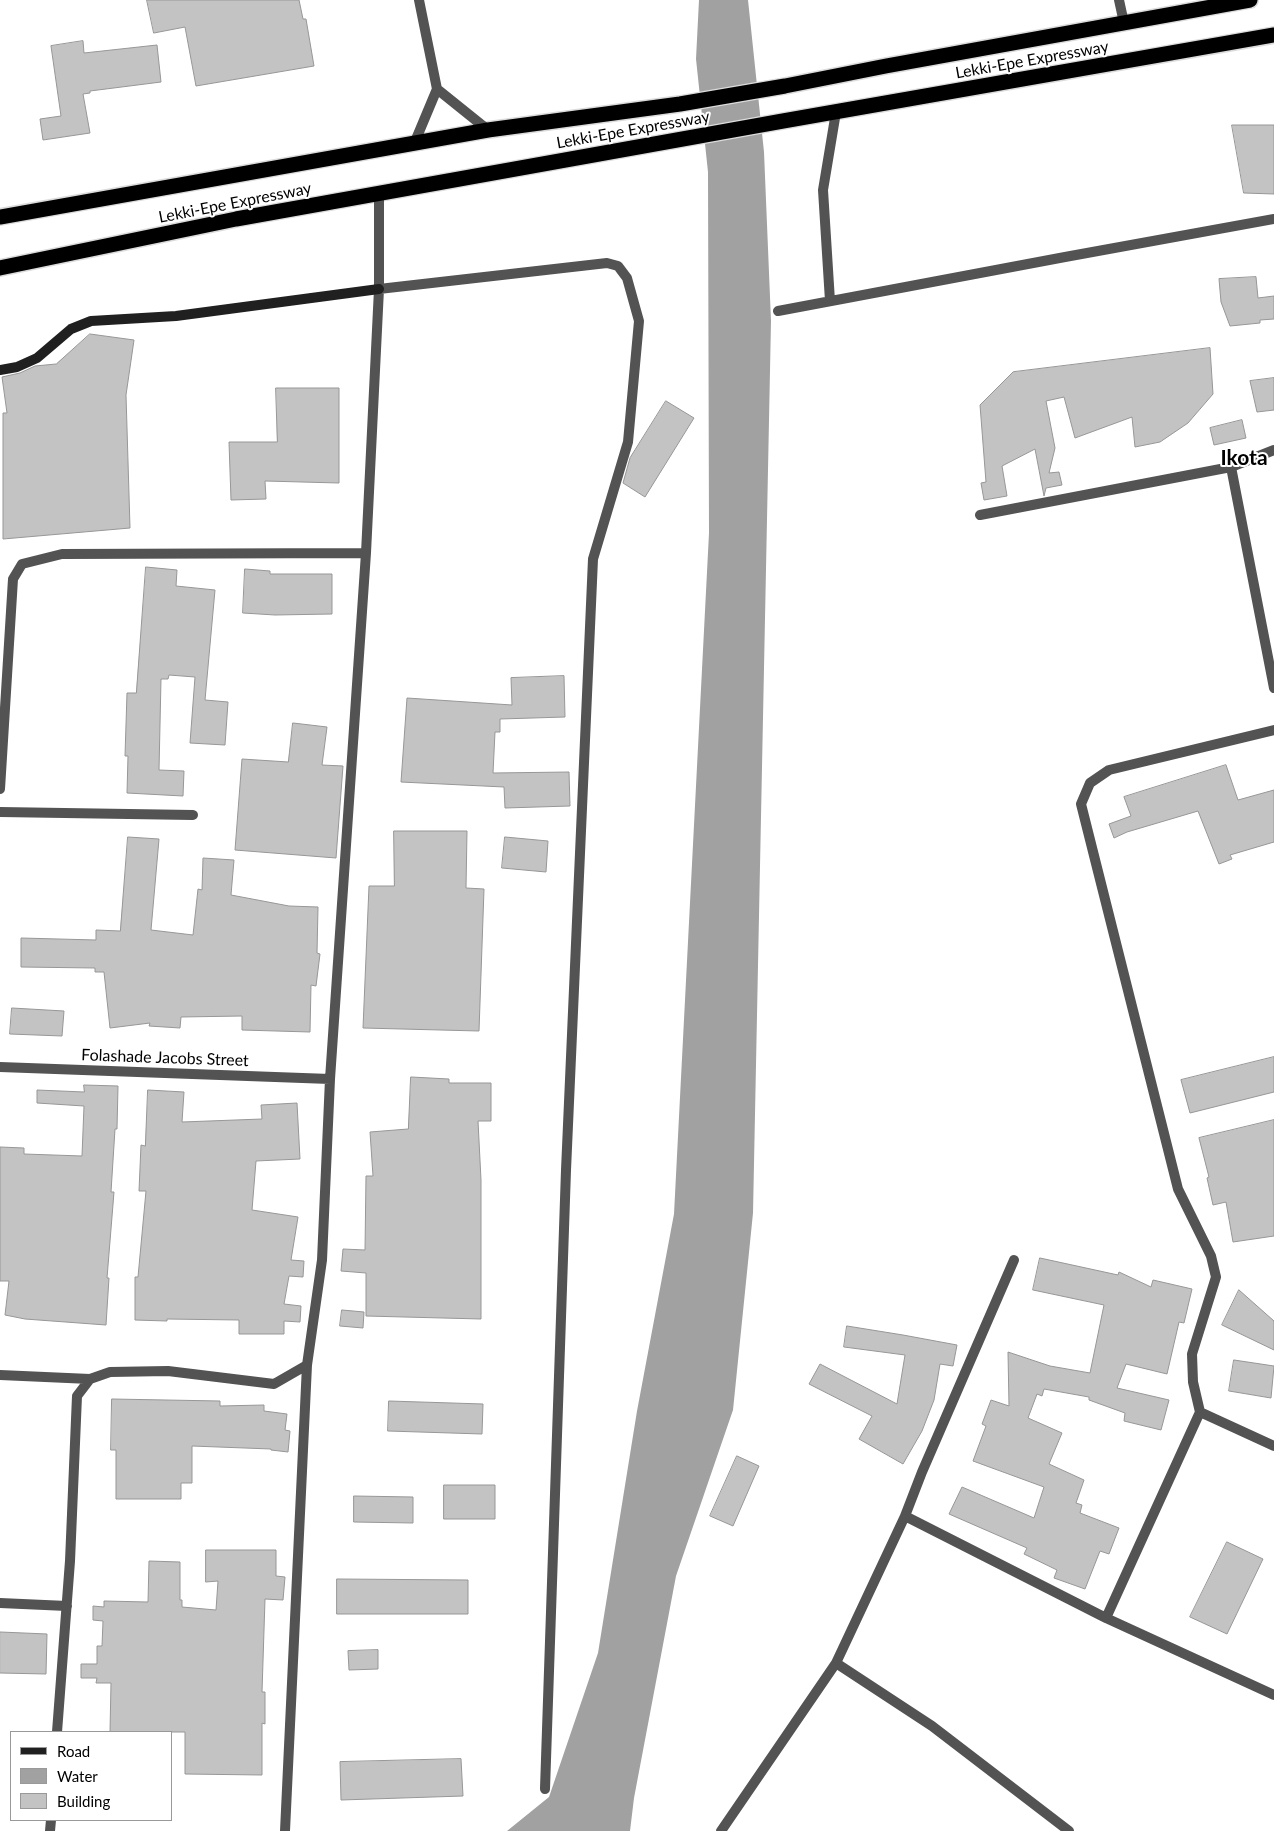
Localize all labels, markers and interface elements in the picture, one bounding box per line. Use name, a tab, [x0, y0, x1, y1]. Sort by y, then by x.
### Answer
street label: Lekki-Epe Expressway	[954, 37, 1110, 83]
street label: Lekki-Epe Expressway	[555, 107, 711, 153]
street label: Lekki-Epe Expressway	[157, 179, 313, 227]
district label: Ikota	[1220, 445, 1268, 471]
street label: Folashade Jacobs Street	[81, 1045, 249, 1071]
legend	[10, 1731, 172, 1821]
text: Road	[57, 1742, 90, 1760]
text: Water	[57, 1767, 98, 1785]
text: Building	[57, 1792, 110, 1810]

